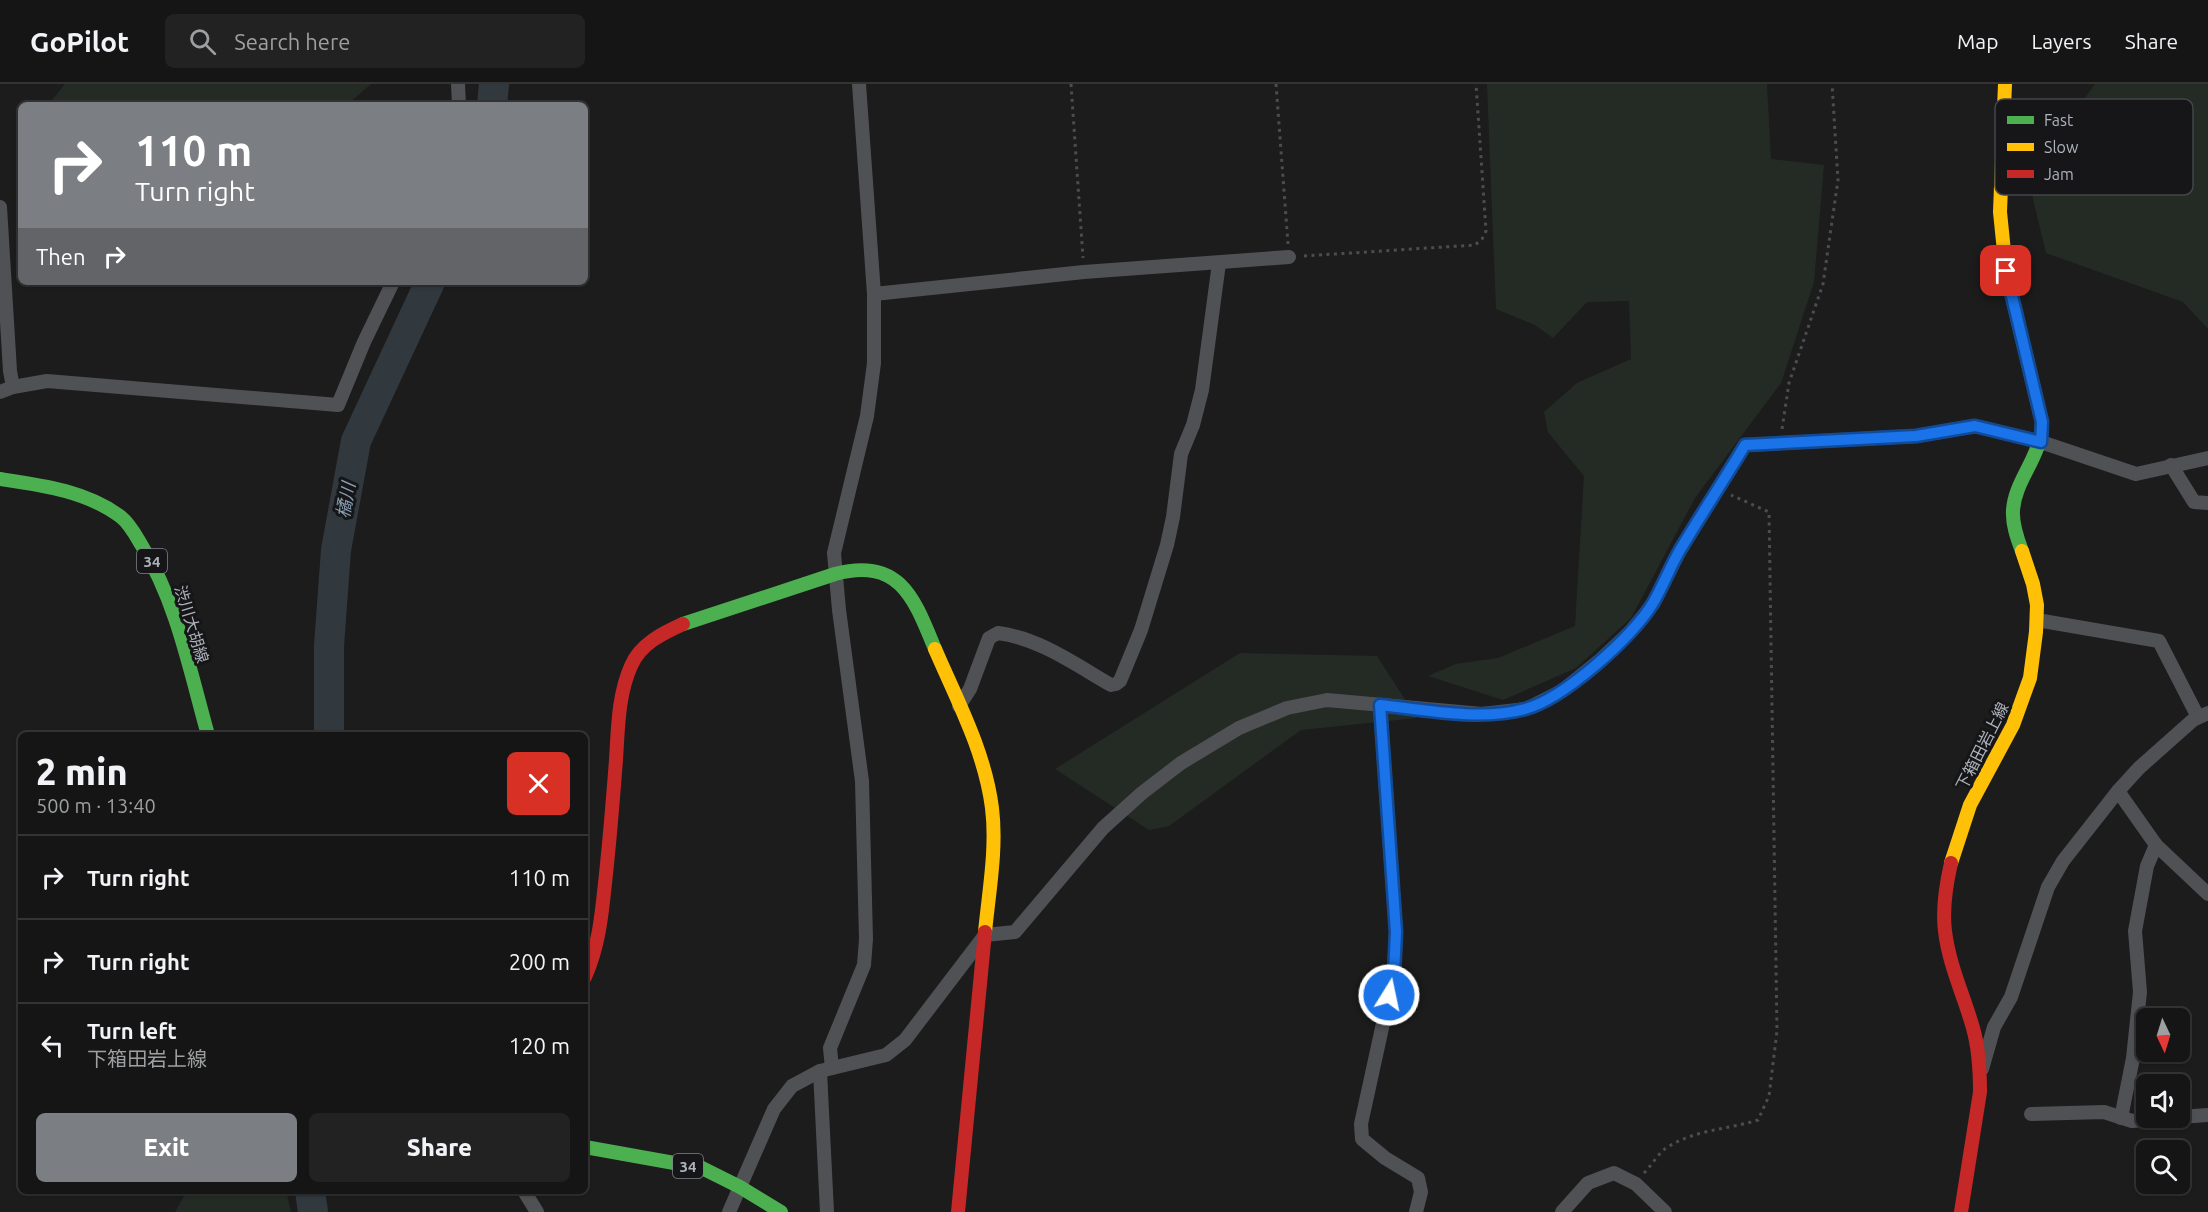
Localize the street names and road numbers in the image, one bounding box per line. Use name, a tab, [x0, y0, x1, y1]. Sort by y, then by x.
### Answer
road number: 34	[137, 549, 167, 573]
street label: 渋川大胡線	[172, 583, 212, 665]
street label: 下箱田岩上線	[1952, 699, 2012, 793]
road number: 34	[673, 1154, 703, 1178]

